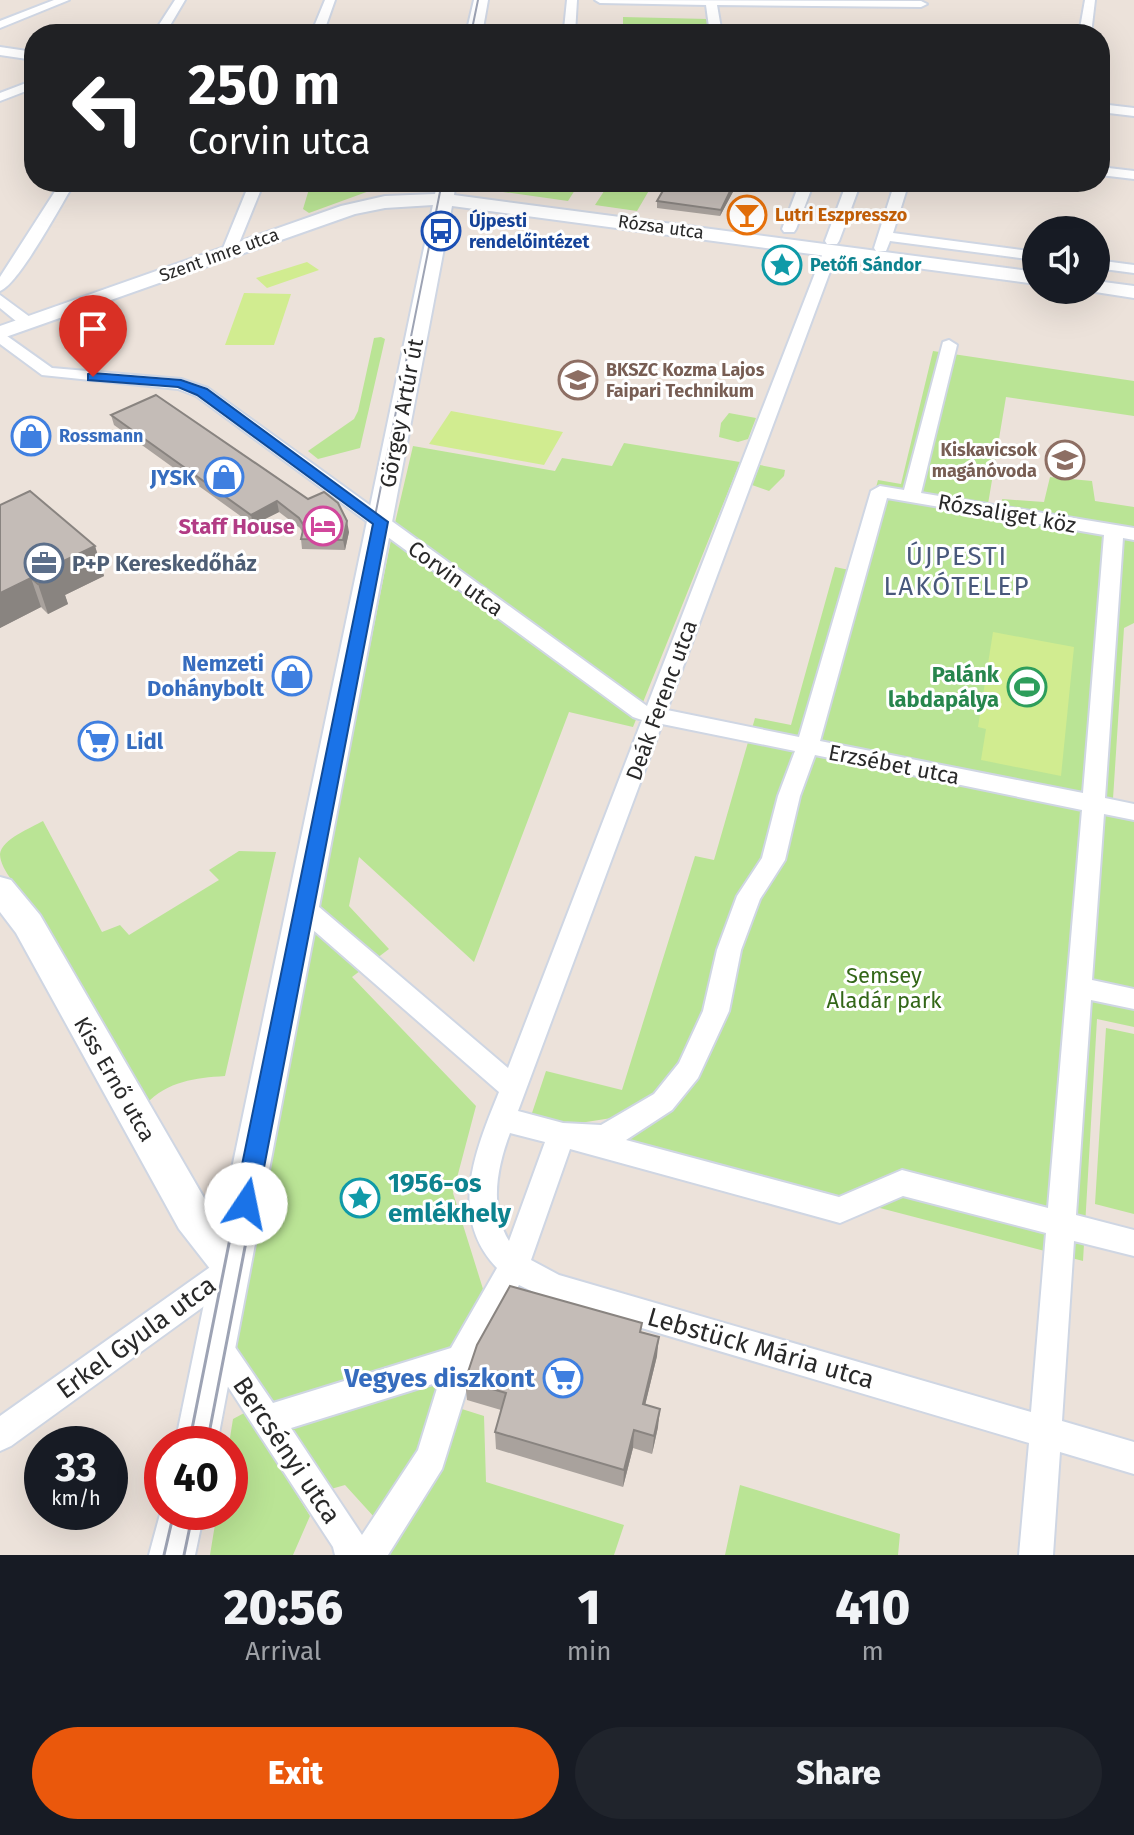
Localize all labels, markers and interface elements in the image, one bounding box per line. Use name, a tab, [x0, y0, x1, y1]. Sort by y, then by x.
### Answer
text: 250 m	[188, 52, 340, 119]
icon: left	[56, 56, 160, 160]
text: Corvin utca	[188, 120, 371, 164]
bar icon: Lutri Eszpresszo	[726, 194, 768, 236]
place label: Lutri Eszpresszo	[775, 204, 907, 226]
place label: Újpesti rendelőintézet	[469, 209, 590, 253]
bus stop icon: Újpesti rendelőintézet	[420, 210, 462, 252]
street label: Rózsa utca	[617, 210, 705, 244]
map controls	[1022, 216, 1110, 304]
button: sound	[1022, 216, 1110, 304]
street label: Szent Imre utca	[156, 223, 282, 287]
place icon: Petőfi Sándor	[761, 244, 803, 286]
place label: Petőfi Sándor	[810, 254, 922, 276]
pin	[59, 295, 127, 377]
icon: arrive	[71, 307, 115, 351]
street label: Görgey Artúr út	[374, 336, 429, 490]
school or university icon: BKSZC Kozma Lajos Faipari Technikum	[557, 359, 599, 401]
place label: BKSZC Kozma Lajos Faipari Technikum	[606, 359, 765, 402]
shop icon: Rossmann	[10, 415, 52, 457]
place label: Rossmann	[59, 425, 143, 447]
place label: Kiskavicsok magánóvoda	[932, 439, 1038, 482]
school or university icon: Kiskavicsok magánóvoda	[1044, 439, 1086, 481]
shop icon: JYSK	[203, 456, 245, 498]
place label: JYSK	[149, 464, 197, 491]
street label: Rózsaliget köz	[936, 488, 1078, 539]
hotel icon: Staff House	[302, 505, 344, 547]
place label: Staff House	[178, 513, 295, 540]
street label: Corvin utca	[403, 535, 509, 622]
district label: ÚJPESTI LAKÓTELEP	[883, 541, 1031, 602]
office icon: P+P Kereskedőház	[23, 542, 65, 584]
place label: P+P Kereskedőház	[72, 550, 257, 577]
street label: Deák Ferenc utca	[620, 616, 703, 784]
place label: Nemzeti Dohánybolt	[147, 650, 265, 702]
shop icon: Nemzeti Dohánybolt	[271, 655, 313, 697]
place label: Palánk labdapálya	[888, 661, 1000, 713]
sports icon: Palánk labdapálya	[1006, 666, 1048, 708]
supermarket icon: Lidl	[77, 720, 119, 762]
place label: Lidl	[126, 728, 164, 755]
street label: Erzsébet utca	[826, 739, 962, 790]
park label: Semsey Aladár park	[827, 962, 942, 1014]
street label: Kiss Ernő utca	[68, 1012, 161, 1146]
position arrow	[204, 1162, 288, 1246]
place label: 1956-os emlékhely	[388, 1168, 511, 1229]
place icon: 1956-os emlékhely	[339, 1177, 381, 1219]
street label: Erkel Gyula utca	[51, 1269, 222, 1405]
street label: Lebstück Mária utca	[644, 1301, 878, 1396]
supermarket icon: Vegyes diszkont	[542, 1357, 584, 1399]
place label: Vegyes diszkont	[343, 1363, 536, 1394]
street label: Bercsényi utca	[226, 1371, 347, 1530]
speed limit sign: 40	[144, 1426, 248, 1530]
text: 33	[55, 1444, 97, 1492]
text: km/h	[51, 1486, 101, 1510]
text: 20:56	[224, 1579, 343, 1637]
text: 1	[578, 1579, 600, 1637]
text: 410	[835, 1579, 910, 1637]
text: Arrival	[245, 1636, 321, 1667]
text: min	[567, 1636, 611, 1667]
text: m	[862, 1636, 884, 1667]
button: Exit	[32, 1727, 559, 1819]
button: Share	[575, 1727, 1102, 1819]

